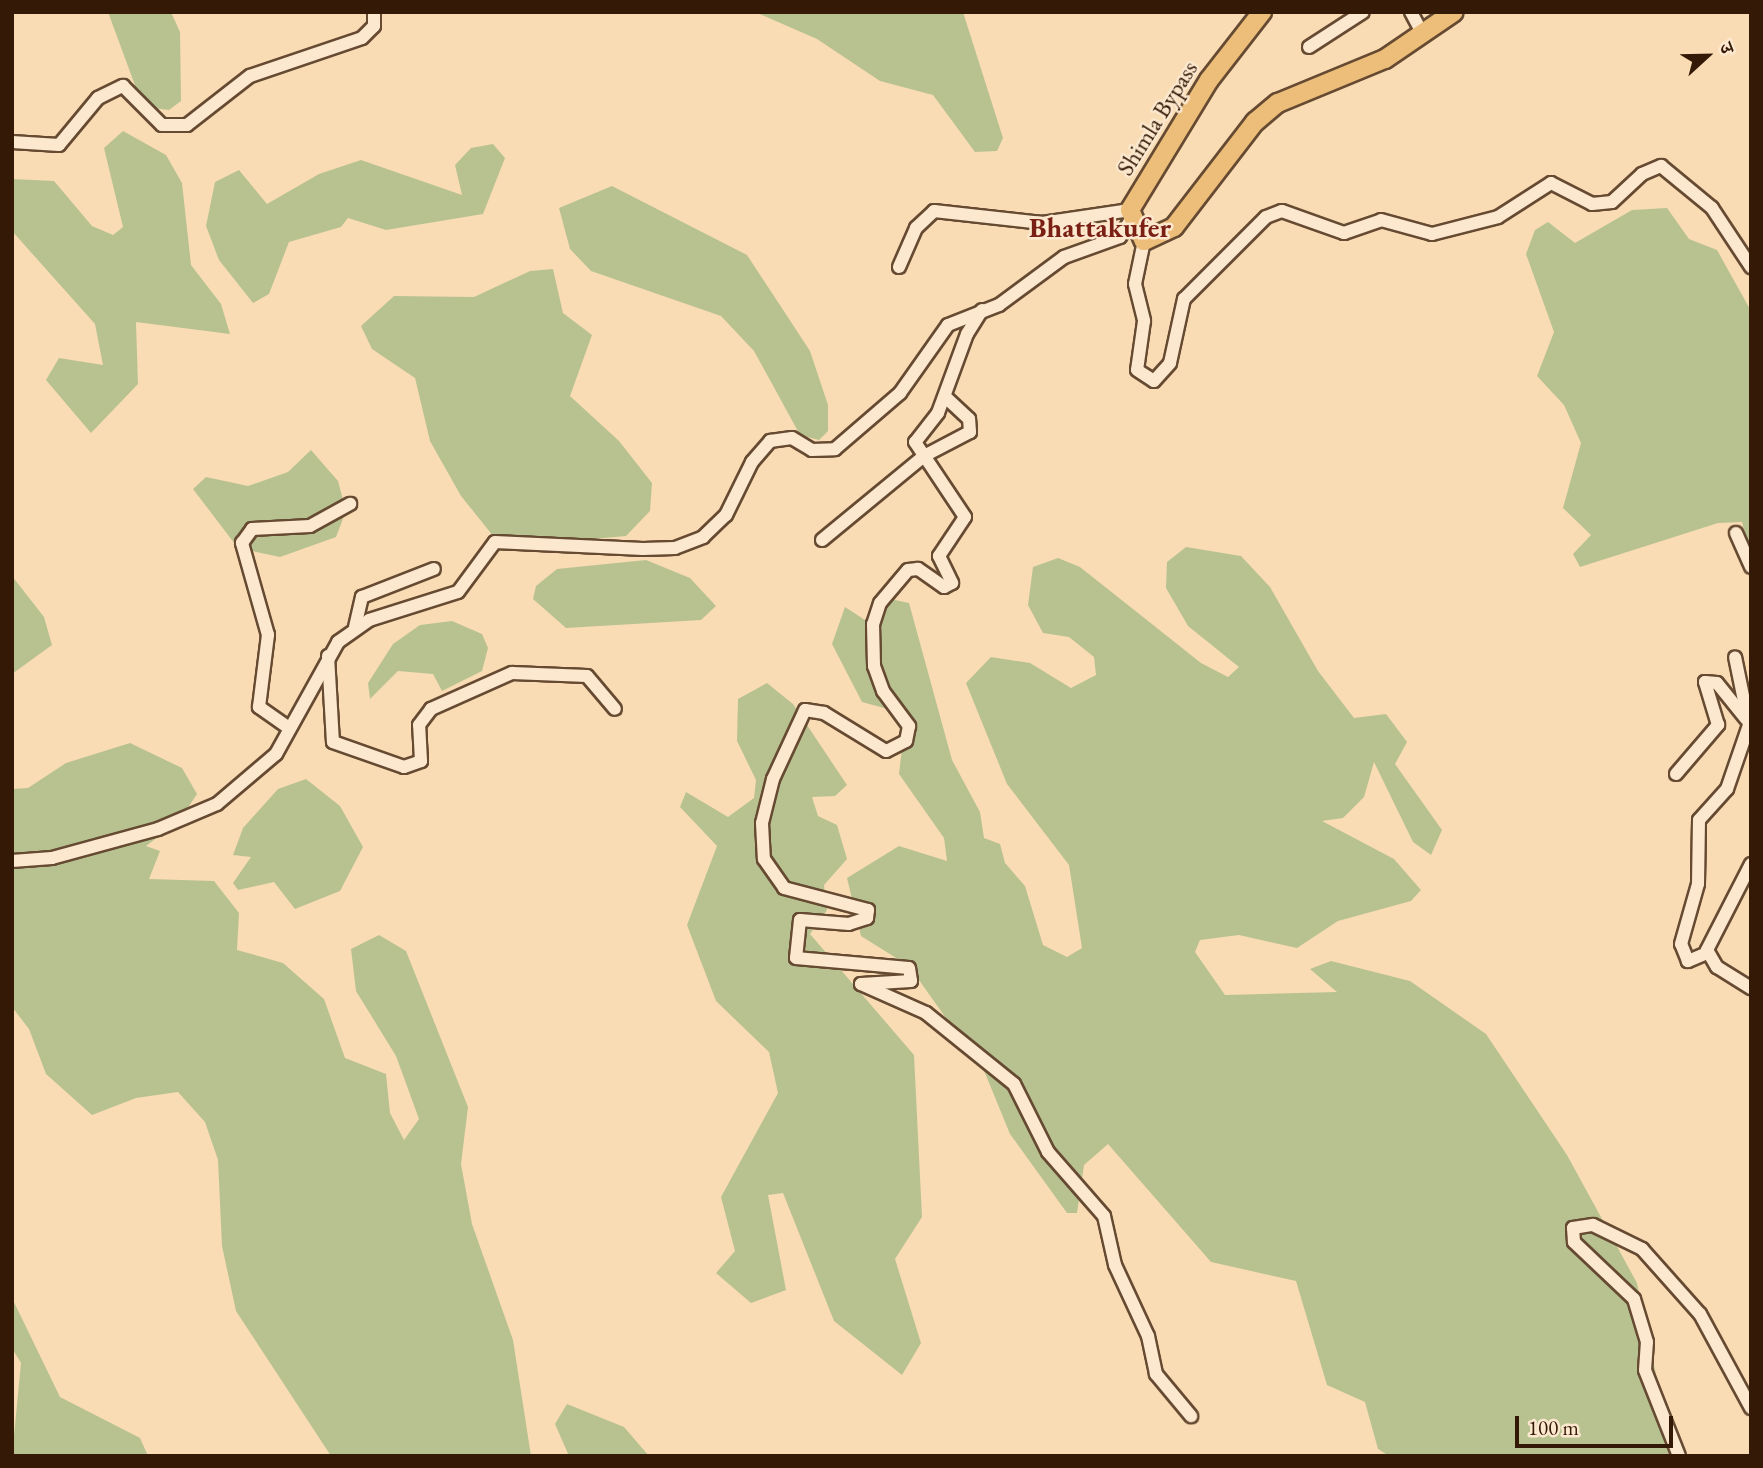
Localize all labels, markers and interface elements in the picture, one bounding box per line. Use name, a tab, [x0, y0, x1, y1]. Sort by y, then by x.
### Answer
north arrow	[1672, 21, 1742, 91]
text: उ	[1714, 39, 1740, 57]
street label: Shimla Bypass	[1110, 55, 1204, 181]
district label: Bhattakufer	[1029, 210, 1171, 244]
scale bar	[1518, 1402, 1676, 1446]
text: 100 m	[1528, 1414, 1579, 1441]

